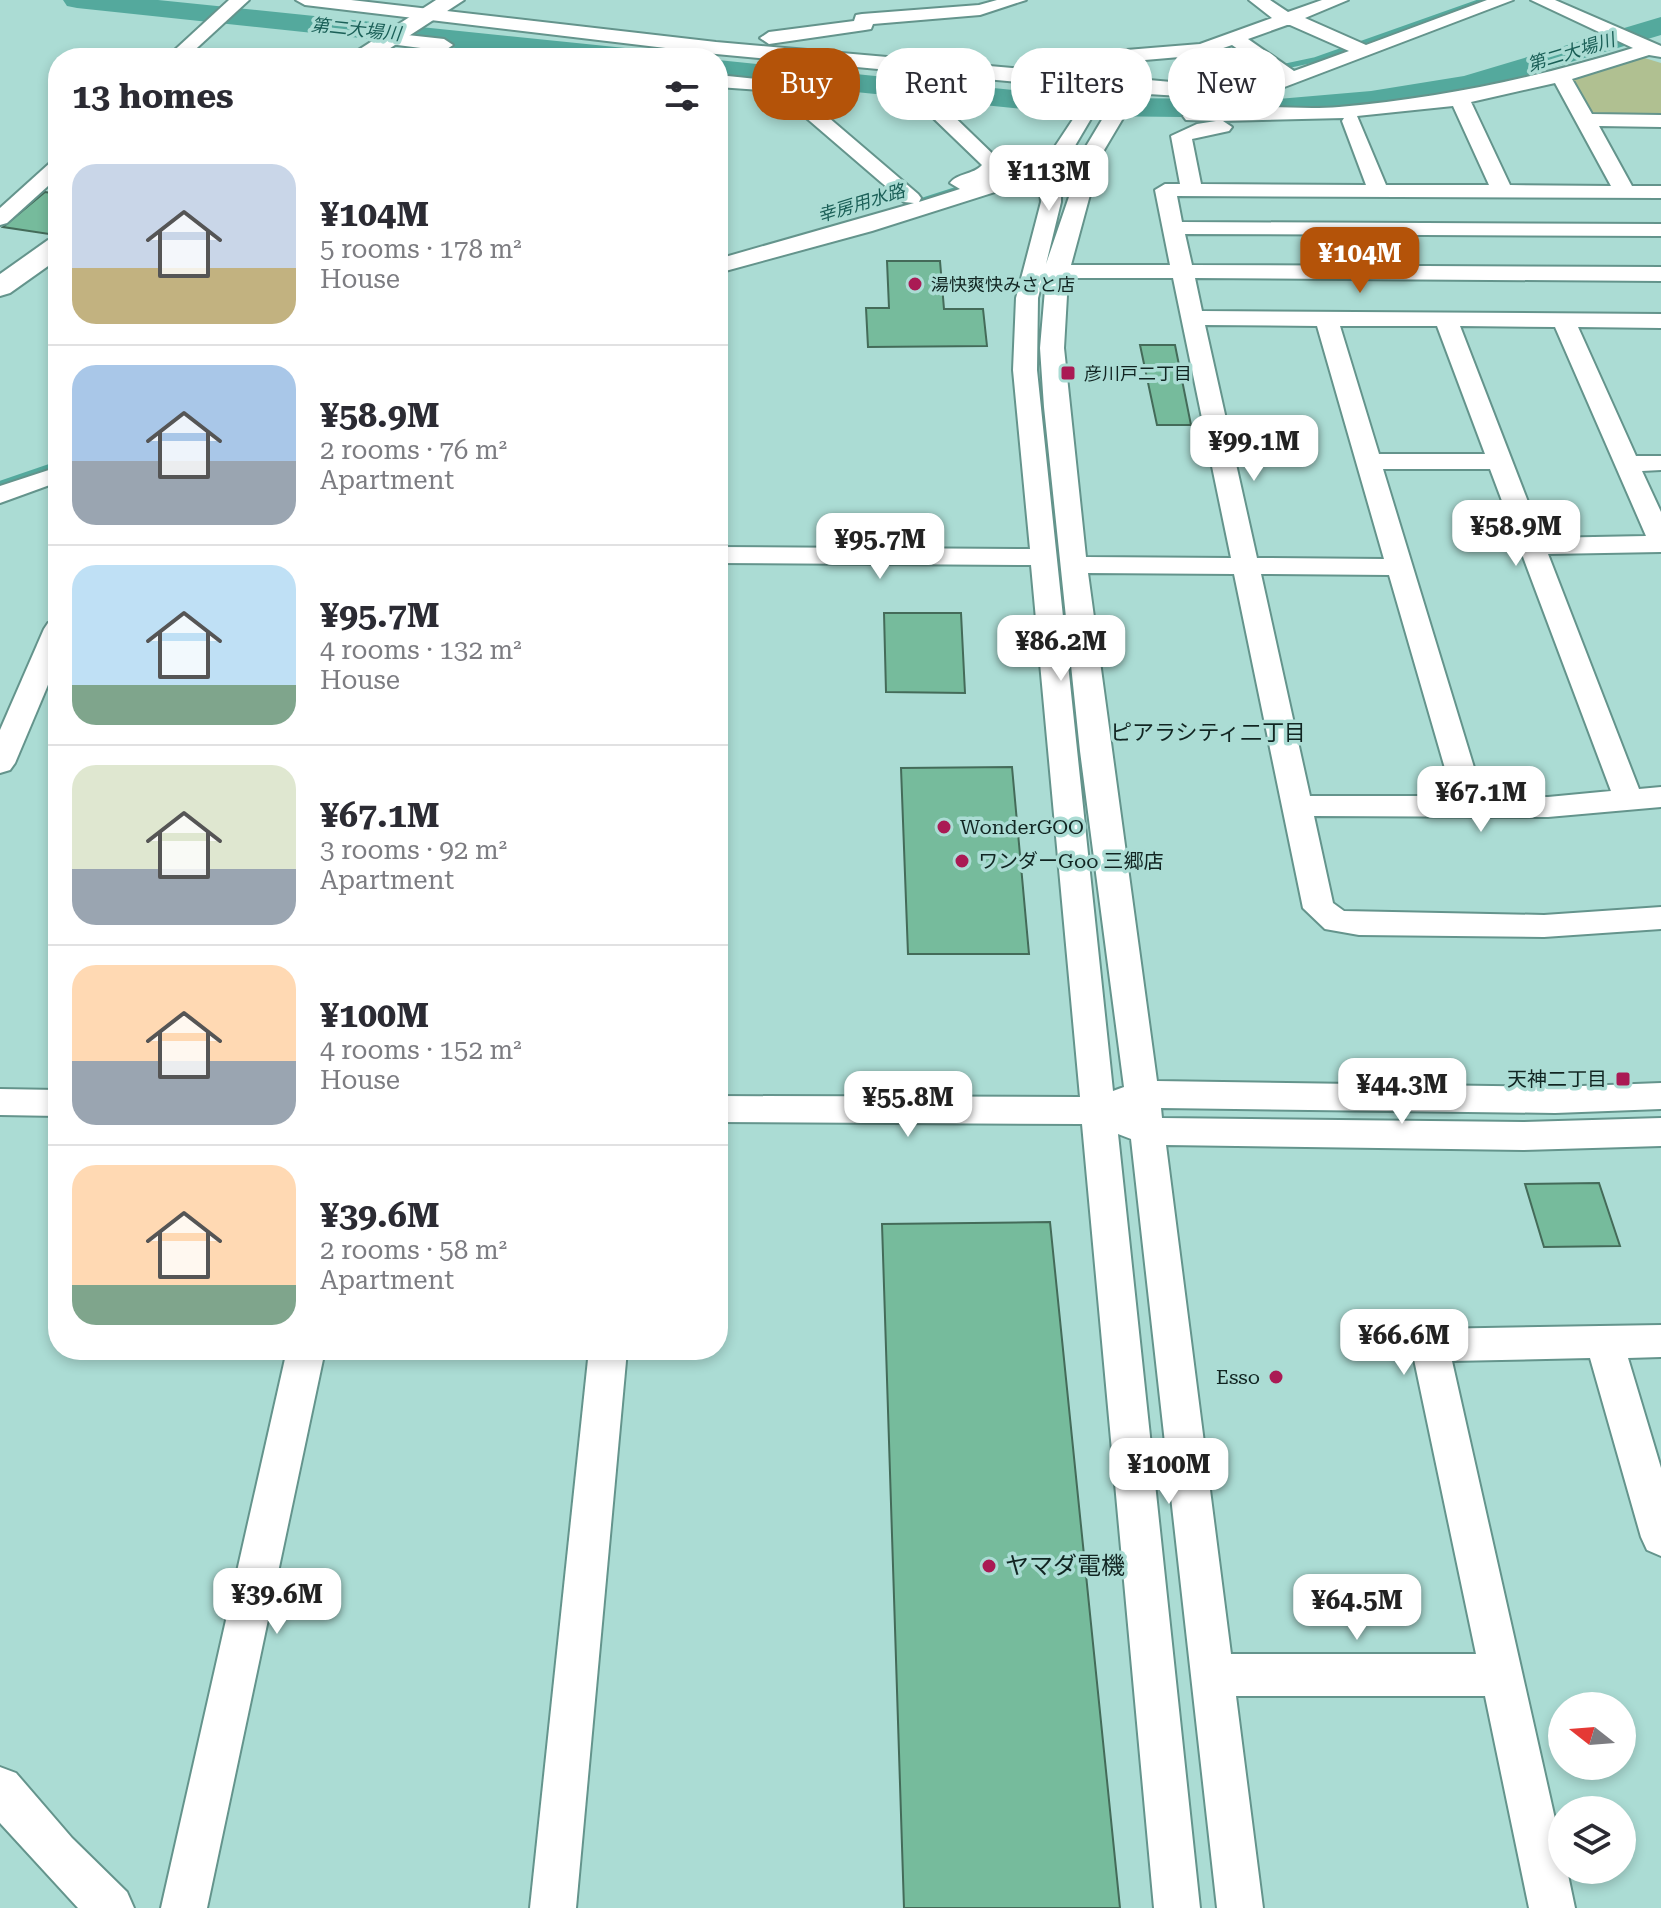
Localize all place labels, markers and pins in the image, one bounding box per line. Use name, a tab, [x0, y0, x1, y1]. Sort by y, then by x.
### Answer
pin: ¥113M	[993, 145, 1105, 213]
pin: ¥104M	[1304, 227, 1416, 295]
place label: 湯快爽快みさと店	[931, 274, 1075, 295]
marker: 湯快爽快みさと店	[906, 275, 924, 293]
place label: 彦川戸二丁目	[1084, 363, 1192, 384]
marker: 彦川戸二丁目	[1059, 364, 1077, 382]
pin: ¥99.1M	[1189, 415, 1319, 483]
pin: ¥58.9M	[1451, 500, 1581, 568]
pin: ¥95.7M	[815, 513, 945, 581]
pin: ¥86.2M	[996, 615, 1126, 683]
pin: ¥67.1M	[1416, 766, 1546, 834]
place label: WonderGOO	[960, 815, 1084, 839]
marker: WonderGOO	[935, 818, 953, 836]
place label: ワンダーGoo 三郷店	[978, 849, 1164, 873]
marker: ワンダーGoo 三郷店	[953, 852, 971, 870]
pin: ¥44.3M	[1337, 1058, 1467, 1126]
place label: 天神二丁目	[1507, 1067, 1607, 1091]
marker: 天神二丁目	[1614, 1070, 1632, 1088]
pin: ¥55.8M	[843, 1071, 973, 1139]
pin: ¥66.6M	[1339, 1309, 1469, 1377]
place label: Esso	[1216, 1365, 1260, 1389]
marker: Esso	[1267, 1368, 1285, 1386]
pin: ¥100M	[1113, 1438, 1225, 1506]
place label: ヤマダ電機	[1005, 1552, 1125, 1580]
marker: ヤマダ電機	[980, 1557, 998, 1575]
pin: ¥39.6M	[212, 1568, 342, 1636]
pin: ¥64.5M	[1292, 1574, 1422, 1642]

